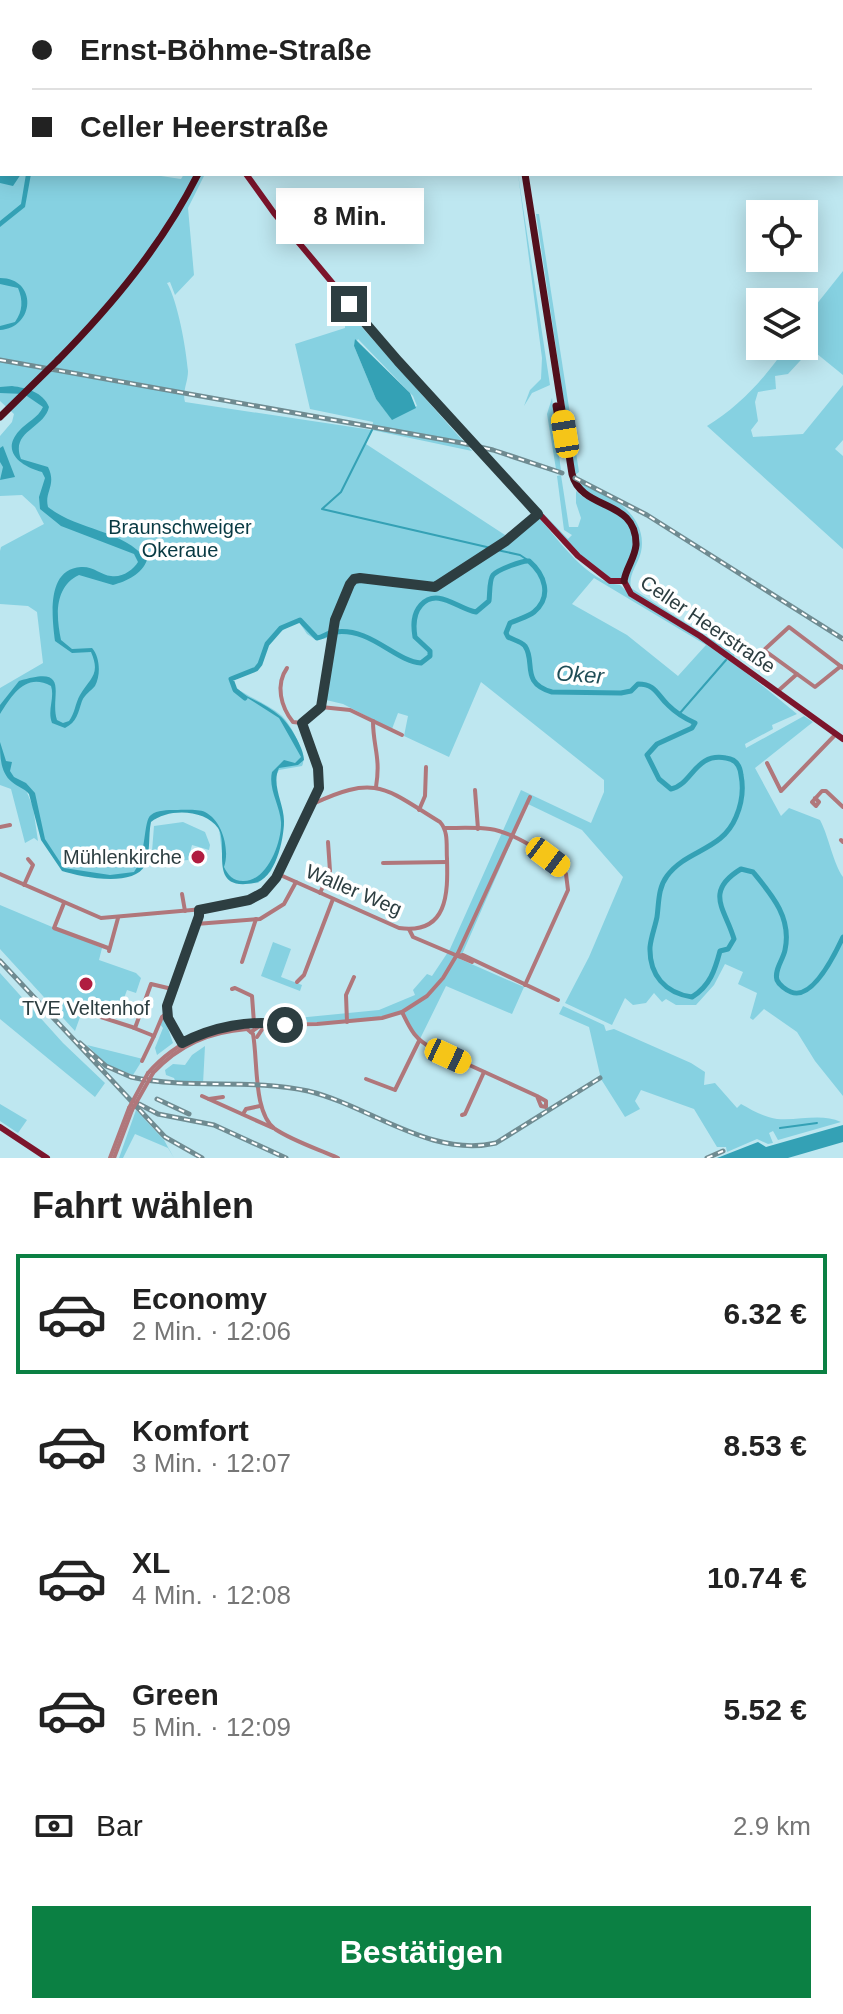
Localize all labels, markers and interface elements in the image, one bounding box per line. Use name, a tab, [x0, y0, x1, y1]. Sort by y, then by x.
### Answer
text: Ernst-Böhme-Straße	[80, 33, 372, 66]
text: Celler Heerstraße	[80, 110, 328, 143]
callout: 8 Min.	[275, 188, 423, 244]
map controls	[746, 200, 818, 360]
button: locate	[746, 200, 818, 272]
text: 8 Min.	[313, 201, 387, 231]
route end	[331, 286, 367, 322]
button: layers	[746, 288, 818, 360]
car	[549, 408, 581, 460]
park label: Braunschweiger Okeraue	[108, 516, 252, 561]
street label: Celler Heerstraße	[636, 571, 780, 677]
water label: Oker	[555, 660, 606, 689]
car	[522, 833, 574, 881]
place label: Mühlenkirche	[63, 846, 182, 868]
marker: Mühlenkirche	[189, 848, 207, 866]
street label: Waller Weg	[303, 860, 405, 920]
marker: TVE Veltenhof	[77, 975, 95, 993]
place label: TVE Veltenhof	[22, 997, 150, 1019]
route start	[267, 1007, 303, 1043]
car	[421, 1035, 475, 1077]
text: Fahrt wählen	[32, 1185, 254, 1226]
icon: car	[36, 1278, 108, 1350]
text: Economy	[132, 1282, 267, 1315]
text: 6.32 €	[724, 1297, 807, 1330]
text: 2 Min. · 12:06	[132, 1316, 291, 1346]
icon: car	[36, 1410, 108, 1482]
text: Komfort	[132, 1414, 249, 1447]
text: 8.53 €	[724, 1429, 807, 1462]
text: 3 Min. · 12:07	[132, 1448, 291, 1478]
icon: car	[36, 1542, 108, 1614]
text: XL	[132, 1546, 170, 1579]
text: 10.74 €	[707, 1561, 807, 1594]
text: 4 Min. · 12:08	[132, 1580, 291, 1610]
icon: car	[36, 1674, 108, 1746]
text: Green	[132, 1678, 219, 1711]
text: 5.52 €	[724, 1693, 807, 1726]
text: 5 Min. · 12:09	[132, 1712, 291, 1742]
icon: cash	[32, 1804, 76, 1848]
text: Bar	[96, 1809, 143, 1842]
text: 2.9 km	[733, 1811, 811, 1841]
button: Bestätigen	[32, 1906, 811, 1998]

